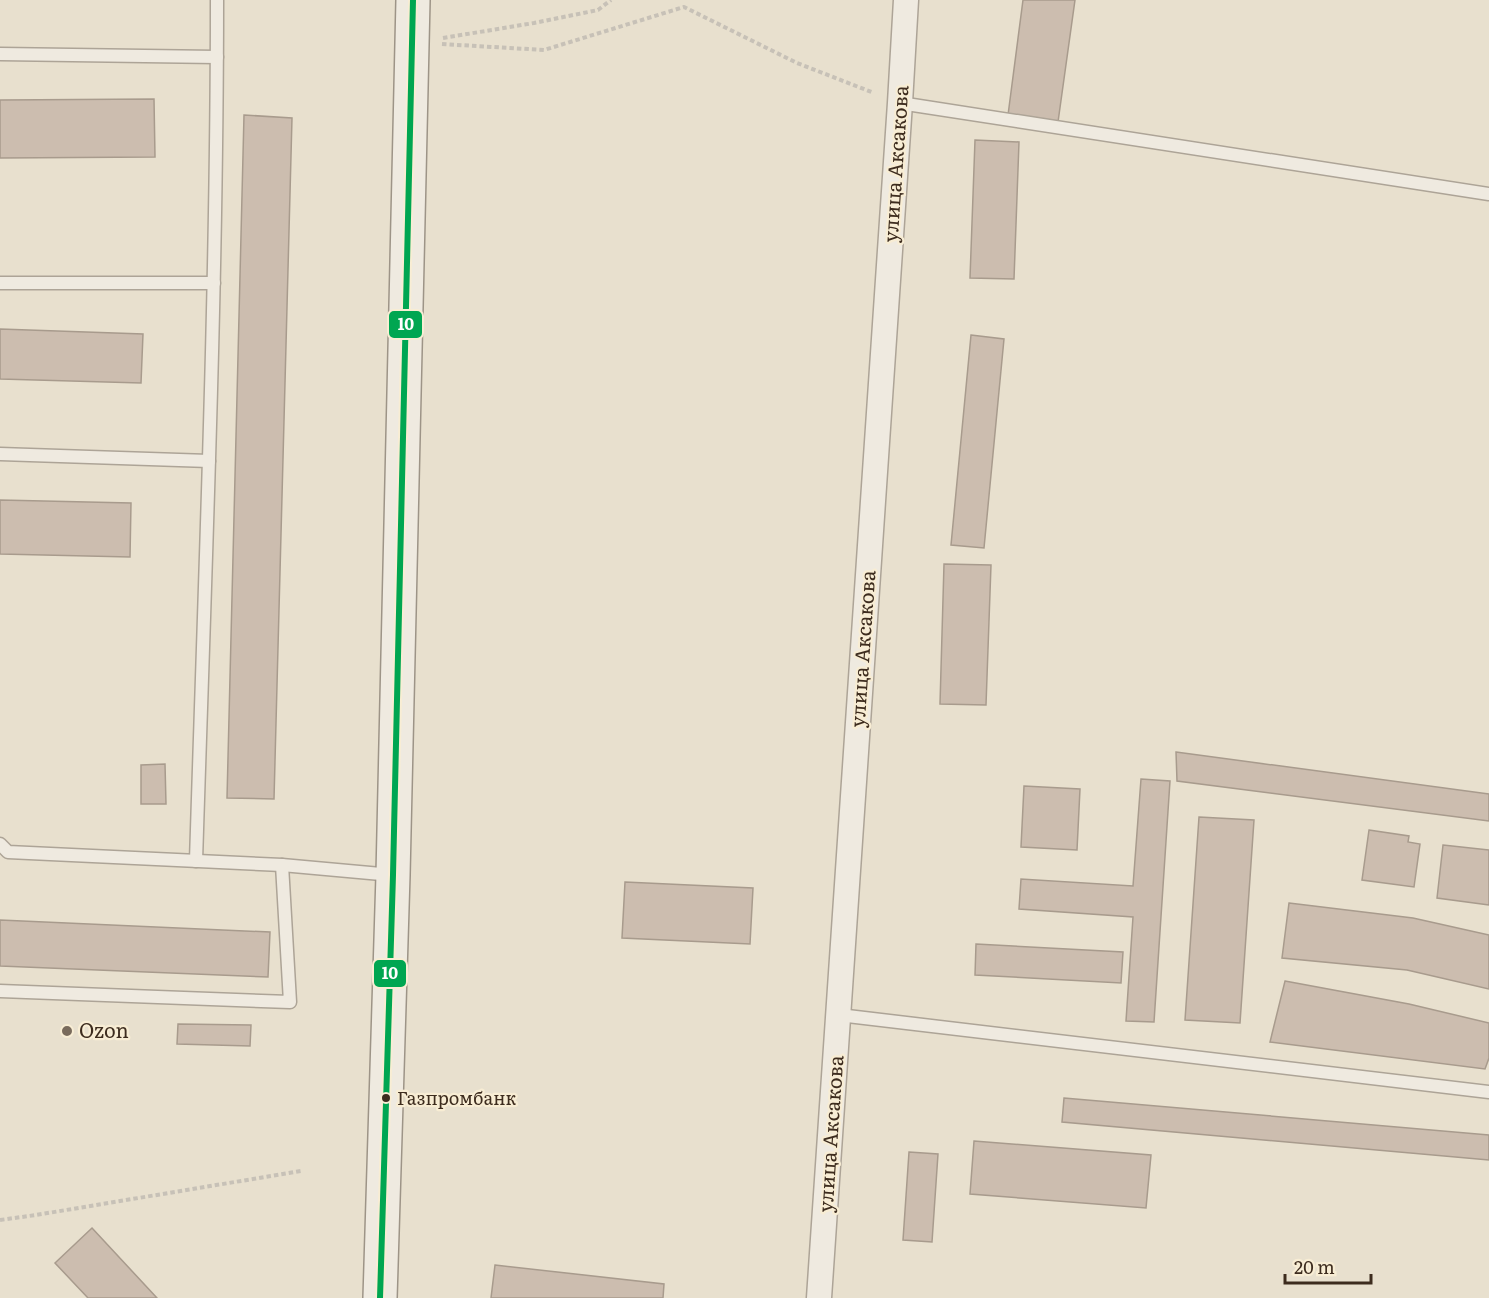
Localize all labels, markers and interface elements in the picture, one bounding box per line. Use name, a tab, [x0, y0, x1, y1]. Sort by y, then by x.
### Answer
street label: улица Аксакова	[874, 84, 914, 244]
line badge: 10	[388, 310, 423, 339]
text: 10	[398, 311, 414, 335]
street label: улица Аксакова	[841, 569, 881, 729]
line badge: 10	[373, 959, 407, 988]
text: 10	[382, 960, 398, 984]
place label: Ozon	[79, 1014, 129, 1044]
marker: Ozon	[60, 1024, 74, 1038]
street label: улица Аксакова	[809, 1054, 849, 1214]
place label: Газпромбанк	[397, 1084, 517, 1111]
marker: Газпромбанк	[380, 1092, 392, 1104]
scale bar	[1285, 1247, 1370, 1285]
text: 20 m	[1294, 1253, 1335, 1280]

